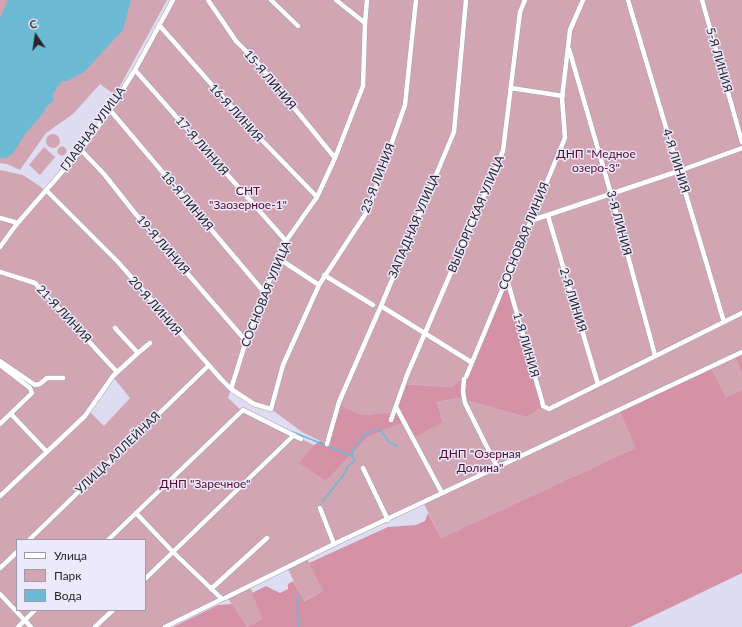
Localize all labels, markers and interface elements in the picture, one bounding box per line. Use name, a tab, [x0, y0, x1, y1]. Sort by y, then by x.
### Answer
north arrow	[16, 16, 56, 56]
text: С	[28, 17, 38, 31]
street label: 5-Я ЛИНИЯ	[703, 26, 735, 94]
street label: 15-Я ЛИНИЯ	[241, 47, 299, 113]
street label: 16-Я ЛИНИЯ	[206, 81, 266, 145]
street label: ГЛАВНАЯ УЛИЦА	[58, 84, 128, 174]
street label: 17-Я ЛИНИЯ	[172, 114, 232, 178]
street label: 4-Я ЛИНИЯ	[659, 127, 693, 195]
street label: 23-Я ЛИНИЯ	[358, 141, 398, 215]
park label: ДНП "Медное озеро-3"	[556, 147, 636, 175]
street label: ВЫБОРГСКАЯ УЛИЦА	[445, 153, 507, 275]
street label: 18-Я ЛИНИЯ	[158, 168, 216, 234]
street label: ЗАПАДНАЯ УЛИЦА	[386, 172, 442, 280]
street label: СОСНОВАЯ ЛИНИЯ	[496, 180, 552, 292]
park label: СНТ "Заозерное-1"	[209, 184, 287, 212]
street label: 3-Я ЛИНИЯ	[603, 189, 635, 257]
street label: 19-Я ЛИНИЯ	[133, 213, 193, 277]
street label: СОСНОВАЯ УЛИЦА	[238, 239, 294, 349]
street label: 2-Я ЛИНИЯ	[556, 266, 590, 334]
street label: 20-Я ЛИНИЯ	[125, 274, 185, 338]
street label: 21-Я ЛИНИЯ	[34, 282, 94, 346]
street label: 1-Я ЛИНИЯ	[510, 311, 542, 379]
street label: УЛИЦА АЛЛЕЙНАЯ	[73, 409, 163, 497]
park label: ДНП "Озерная Долина"	[439, 447, 521, 475]
park label: ДНП "Заречное"	[159, 477, 251, 491]
legend	[16, 539, 146, 611]
text: Улица	[54, 548, 87, 563]
text: Парк	[54, 568, 82, 583]
text: Вода	[54, 588, 82, 603]

